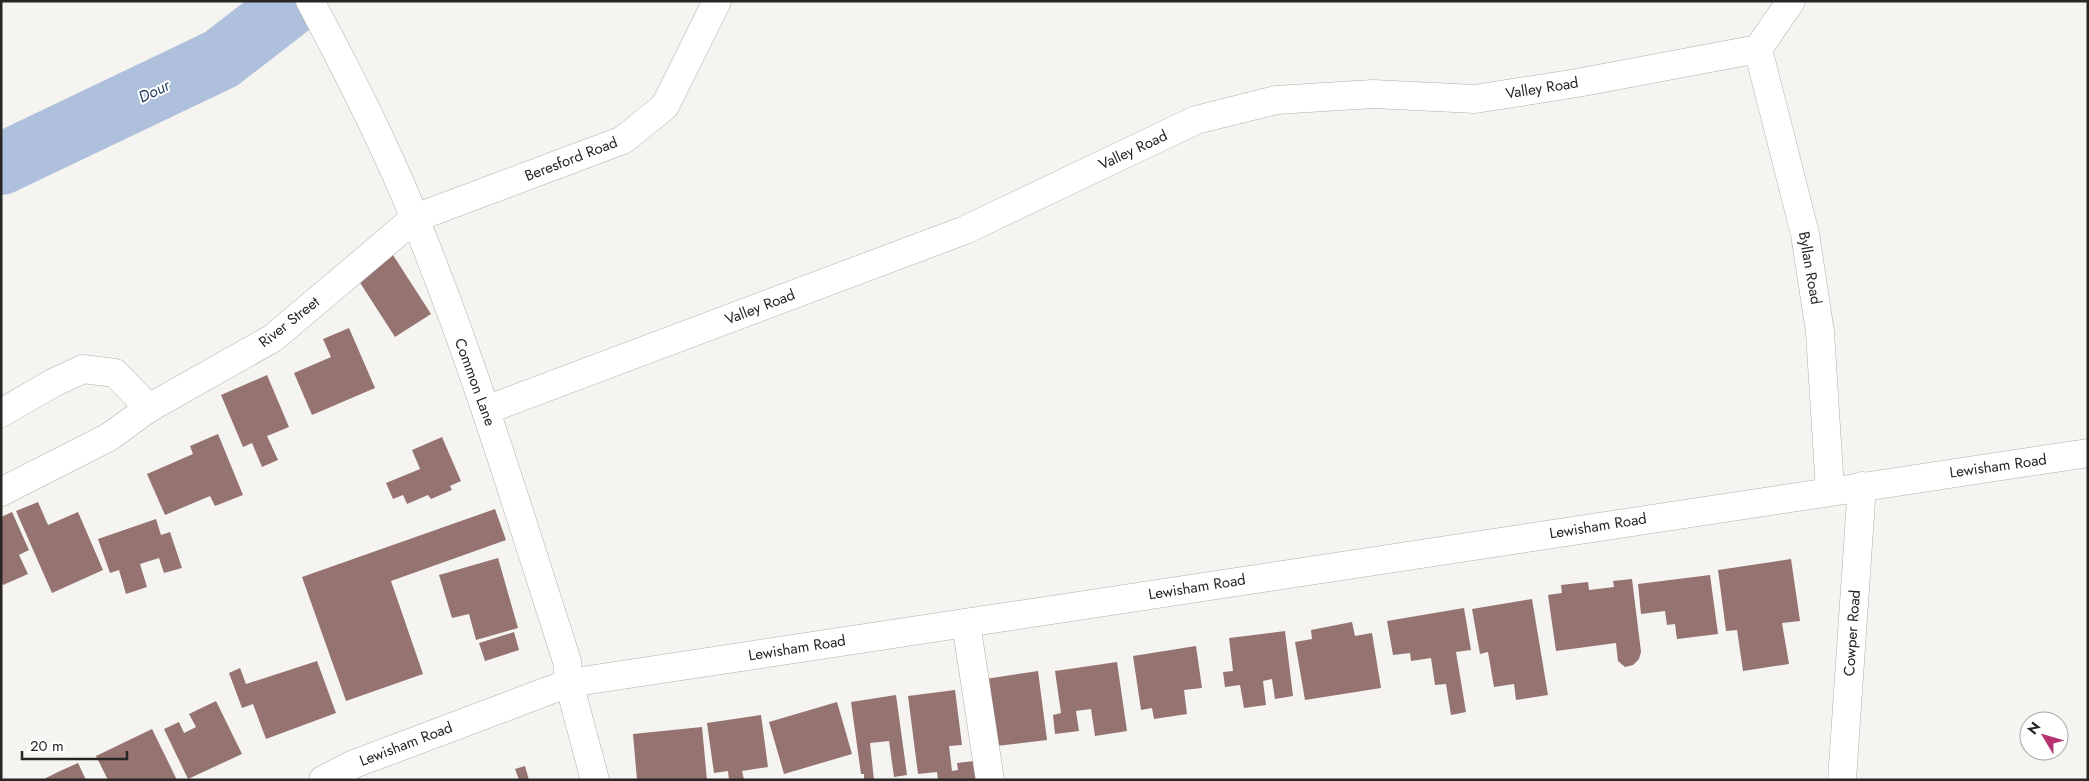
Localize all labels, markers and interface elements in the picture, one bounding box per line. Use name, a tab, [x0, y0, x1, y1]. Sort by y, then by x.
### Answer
street label: Valley Road	[1504, 71, 1580, 105]
water label: Dour	[134, 73, 175, 108]
street label: Valley Road	[1095, 125, 1171, 175]
street label: Beresford Road	[521, 131, 621, 187]
street label: Byllan Road	[1793, 230, 1827, 306]
street label: Valley Road	[722, 284, 798, 330]
street label: River Street	[254, 291, 324, 353]
street label: Common Lane	[449, 335, 501, 429]
street label: Lewisham Road	[1948, 448, 2048, 484]
street label: Lewisham Road	[1548, 507, 1648, 545]
street label: Lewisham Road	[1147, 568, 1247, 606]
street label: Cowper Road	[1838, 589, 1866, 677]
street label: Lewisham Road	[747, 629, 847, 667]
north arrow	[2019, 711, 2069, 761]
street label: Lewisham Road	[356, 716, 456, 772]
text: N	[2022, 717, 2045, 739]
scale bar	[22, 728, 128, 760]
text: 20 m	[30, 735, 64, 757]

